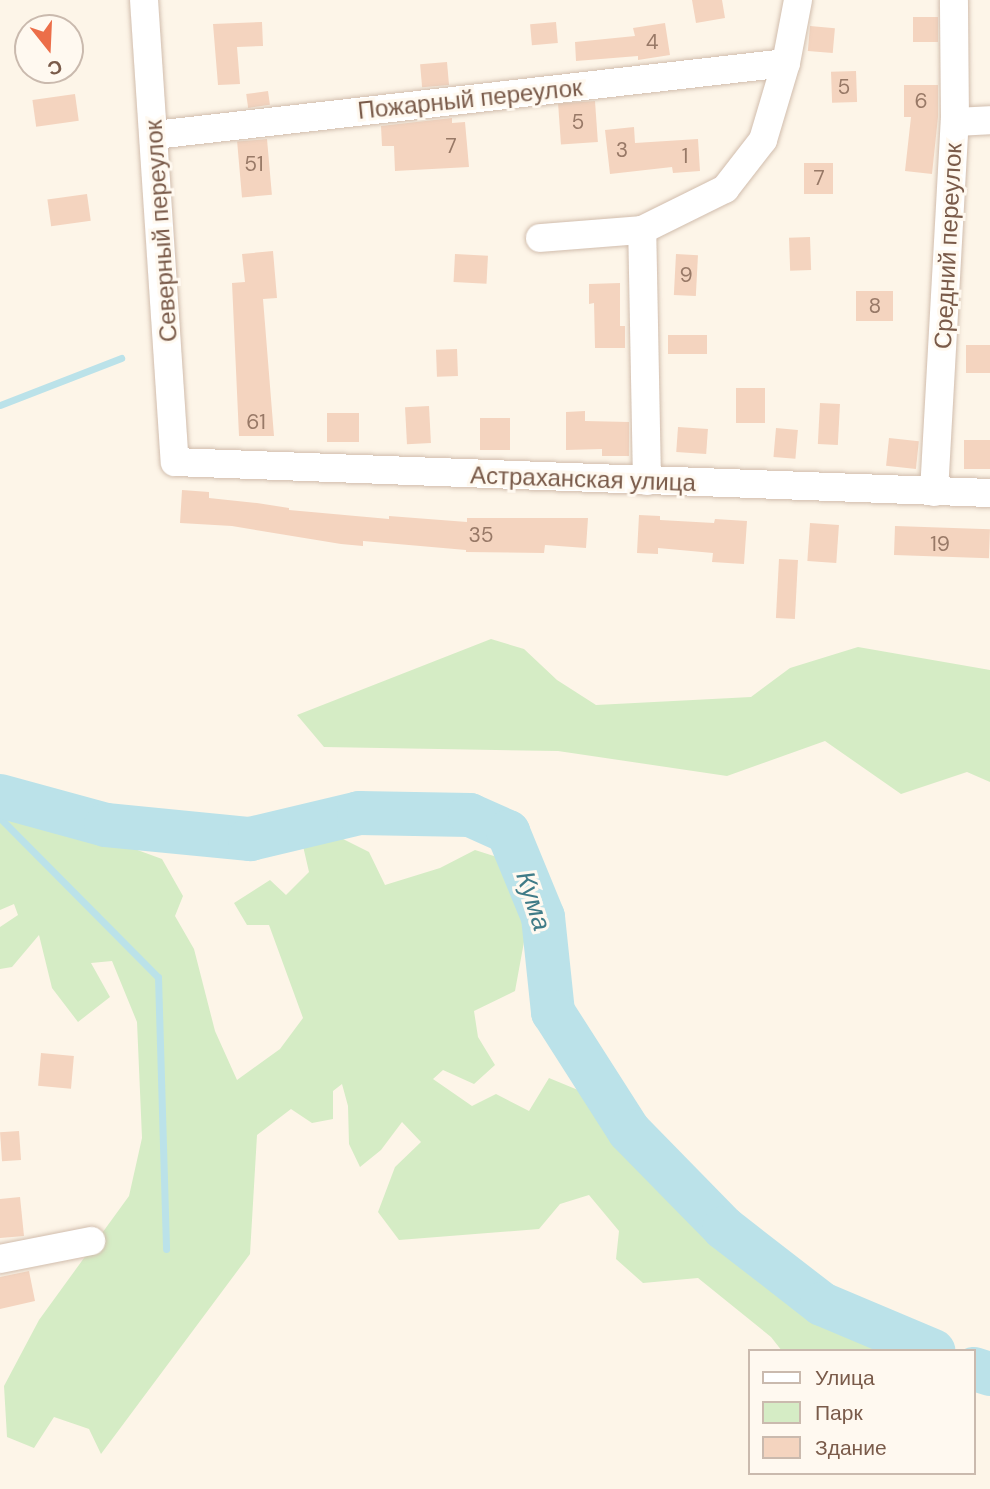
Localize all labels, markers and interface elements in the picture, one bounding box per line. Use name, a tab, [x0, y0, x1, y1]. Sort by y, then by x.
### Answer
north arrow	[14, 14, 84, 84]
house number: 4	[646, 29, 658, 55]
text: С	[45, 54, 65, 82]
street label: Пожарный переулок	[356, 73, 584, 125]
house number: 5	[838, 74, 850, 100]
house number: 6	[914, 88, 928, 114]
house number: 5	[572, 109, 584, 135]
street label: Северный переулок	[139, 119, 183, 343]
house number: 7	[445, 133, 457, 159]
house number: 3	[616, 137, 628, 163]
street label: Средний переулок	[928, 142, 968, 350]
house number: 1	[682, 143, 688, 169]
house number: 51	[244, 151, 264, 177]
house number: 7	[813, 165, 825, 191]
house number: 9	[679, 262, 693, 288]
house number: 8	[869, 293, 881, 319]
house number: 61	[246, 409, 266, 435]
street label: Астраханская улица	[470, 461, 696, 497]
house number: 35	[468, 522, 494, 548]
house number: 19	[930, 531, 950, 557]
water label: Кума	[509, 867, 557, 935]
legend	[748, 1349, 976, 1475]
text: Улица	[815, 1364, 875, 1392]
text: Парк	[815, 1399, 863, 1427]
text: Здание	[815, 1434, 887, 1462]

